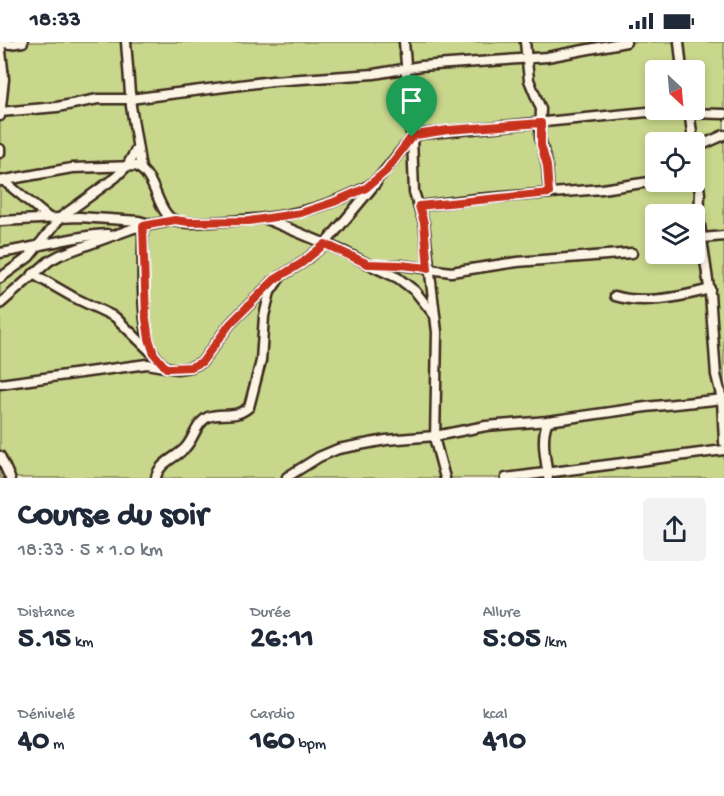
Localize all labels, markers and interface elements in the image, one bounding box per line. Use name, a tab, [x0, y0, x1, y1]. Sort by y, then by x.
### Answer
text: 18:33	[30, 8, 81, 34]
north arrow	[645, 60, 705, 120]
map controls	[645, 60, 705, 264]
pin	[386, 75, 437, 137]
icon: arrive	[395, 84, 428, 117]
button: locate	[645, 132, 705, 192]
button: layers	[645, 204, 705, 264]
text: Course du soir	[18, 498, 208, 536]
button: share	[643, 498, 706, 561]
text: 18:33 · 5 × 1.0 km	[18, 540, 163, 563]
text: Distance	[18, 604, 75, 623]
text: Durée	[250, 604, 290, 623]
text: Allure	[483, 604, 521, 623]
text: 5.15	[18, 623, 71, 658]
text: 26:11	[250, 623, 314, 658]
text: 5:05	[483, 623, 541, 658]
text: km	[71, 634, 93, 653]
text: /km	[541, 634, 567, 653]
text: Dénivelé	[18, 706, 75, 725]
text: Cardio	[250, 706, 295, 725]
text: kcal	[483, 706, 508, 725]
text: 40	[18, 725, 49, 760]
text: 160	[250, 725, 295, 760]
text: 410	[483, 725, 526, 760]
text: m	[49, 736, 64, 755]
text: bpm	[295, 736, 326, 755]

